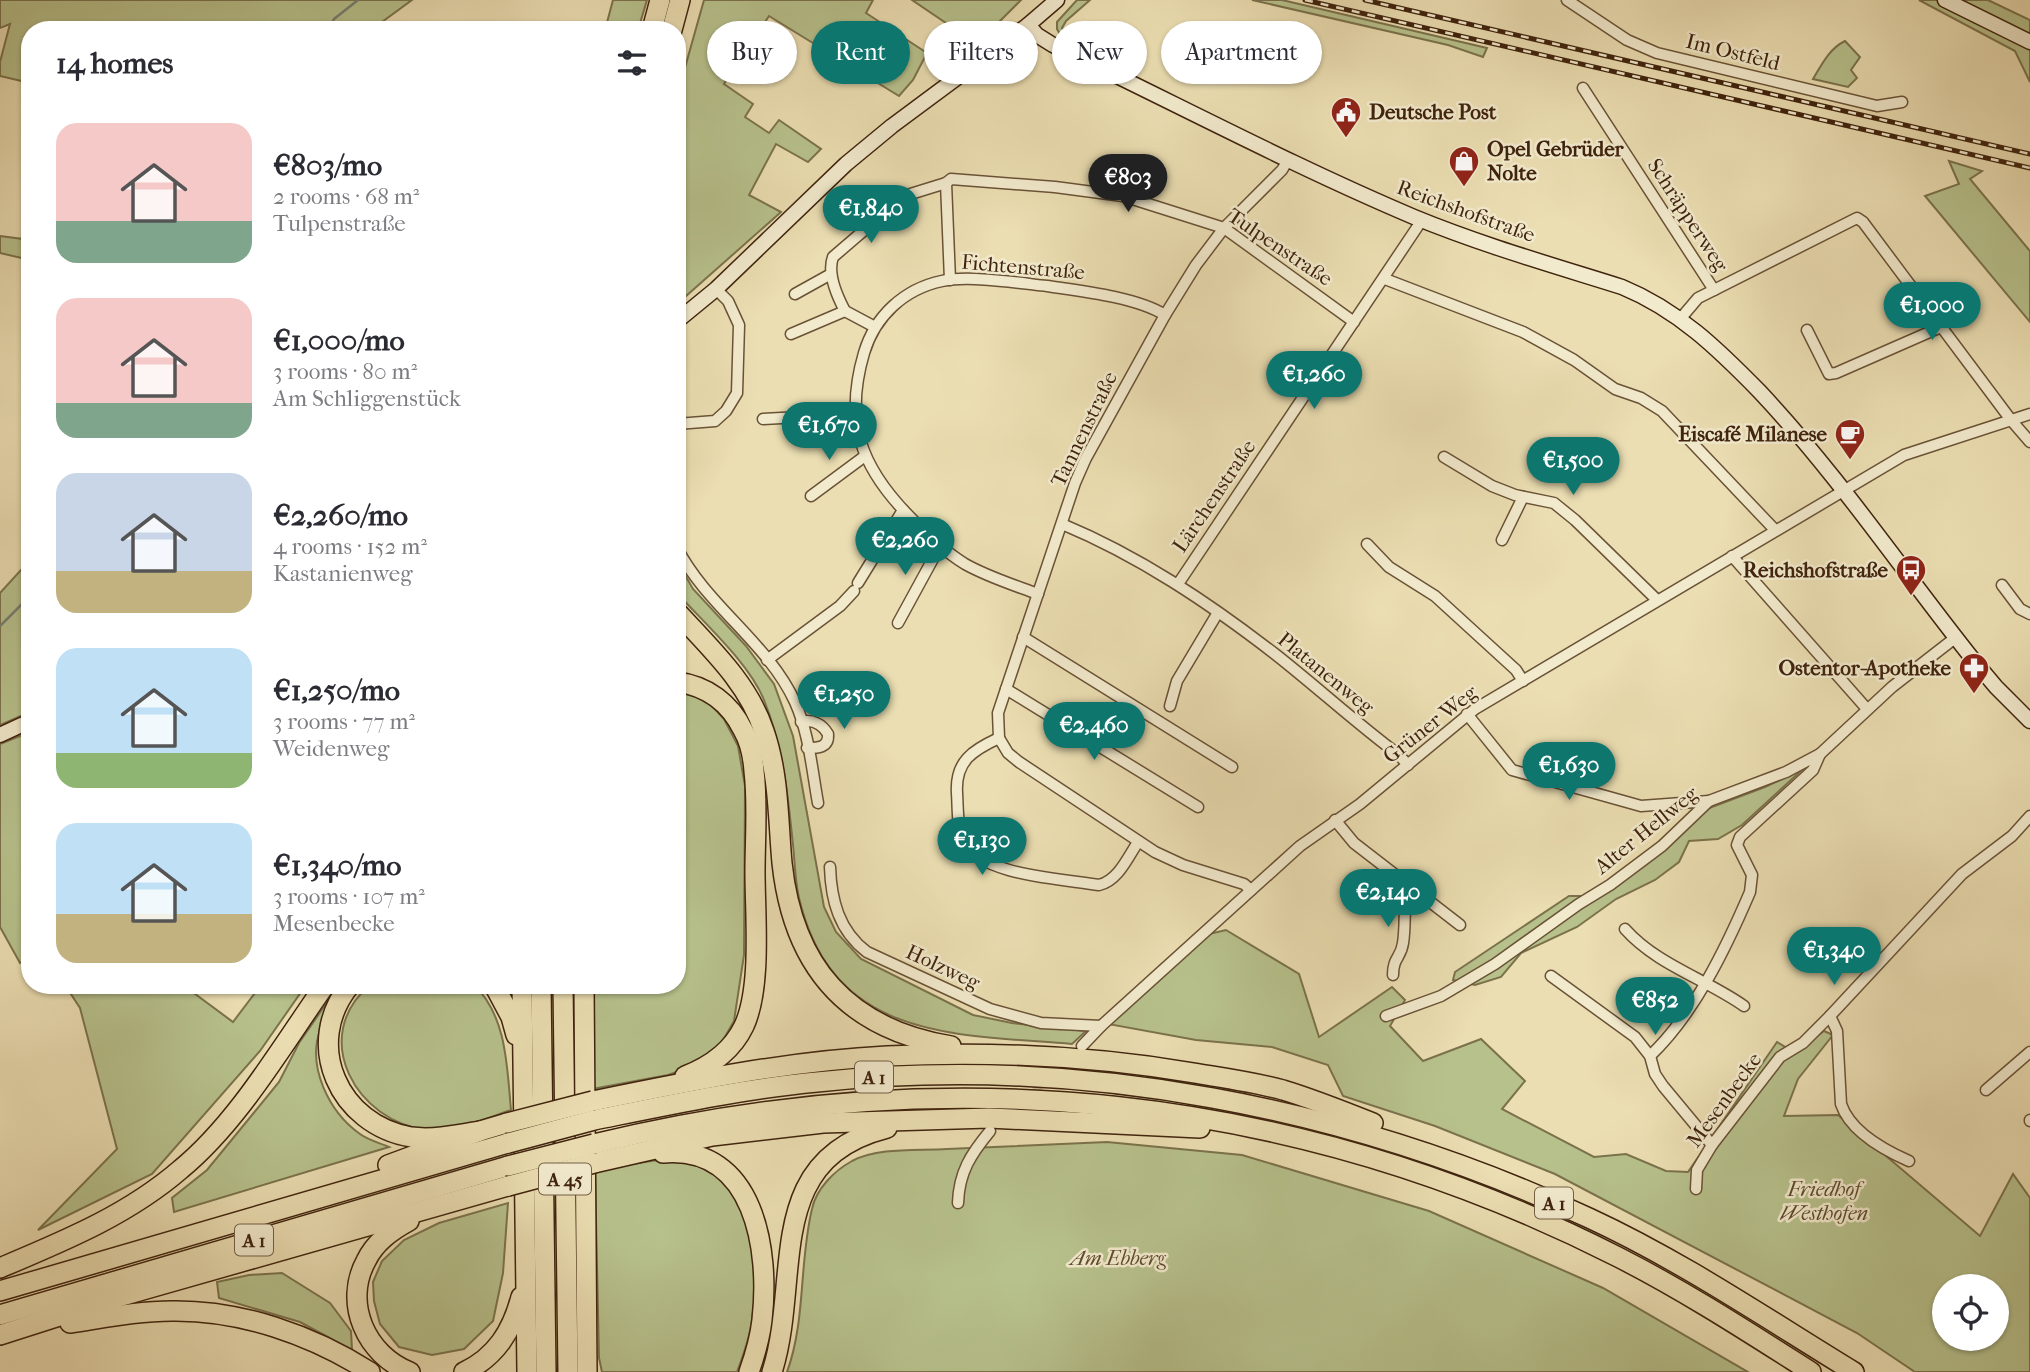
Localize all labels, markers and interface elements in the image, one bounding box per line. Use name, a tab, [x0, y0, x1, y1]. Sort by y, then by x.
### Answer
chip: Buy	[707, 21, 797, 84]
chip: Rent	[811, 21, 910, 84]
chip: Filters	[924, 21, 1038, 84]
chip: New	[1052, 21, 1147, 84]
chip: Apartment	[1161, 21, 1322, 84]
street label: Im Ostfeld	[1683, 29, 1783, 75]
icon: filters	[613, 44, 651, 82]
text: 14 homes	[56, 46, 173, 81]
public building icon: Deutsche Post	[1329, 95, 1363, 139]
place label: Deutsche Post	[1369, 100, 1497, 124]
place label: Opel Gebrüder Nolte	[1487, 137, 1625, 185]
shop icon: Opel Gebrüder Nolte	[1447, 144, 1481, 188]
text: €803/mo	[273, 148, 382, 183]
icon: home	[112, 151, 196, 235]
pin: €803	[1087, 154, 1169, 214]
street label: Schräpperweg	[1643, 154, 1734, 276]
text: €803	[1104, 163, 1152, 190]
street label: Reichshofstraße	[1394, 175, 1538, 247]
text: 2 rooms · 68 m²	[273, 183, 419, 210]
pin: €1,840	[814, 186, 928, 245]
text: €1,840	[839, 194, 903, 221]
street label: Tulpenstraße	[1223, 203, 1337, 291]
text: Tulpenstraße	[273, 210, 406, 237]
street label: Fichtenstraße	[960, 250, 1086, 284]
pin: €1,000	[1875, 282, 1989, 342]
text: €1,000	[1900, 291, 1964, 318]
text: €1,000/mo	[273, 323, 405, 358]
icon: home	[112, 326, 196, 410]
pin: €1,260	[1257, 352, 1371, 411]
text: 3 rooms · 80 m²	[273, 358, 417, 385]
text: €1,260	[1282, 360, 1346, 387]
street label: Tannenstraße	[1046, 368, 1122, 490]
text: Am Schliggenstück	[273, 385, 461, 412]
pin: €1,670	[772, 402, 886, 462]
text: €1,670	[798, 411, 860, 438]
cafe icon: Eiscafé Milanese	[1833, 417, 1867, 461]
place label: Eiscafé Milanese	[1678, 422, 1828, 446]
street label: Lärchenstraße	[1168, 435, 1260, 557]
pin: €1,500	[1516, 438, 1630, 497]
text: €1,500	[1543, 446, 1603, 473]
text: €2,260/mo	[273, 498, 408, 533]
icon: home	[112, 501, 196, 585]
pin: €2,260	[848, 518, 962, 577]
text: €2,260	[871, 526, 939, 553]
text: 4 rooms · 152 m²	[273, 533, 427, 560]
bus stop icon: Reichshofstraße	[1894, 553, 1928, 597]
place label: Reichshofstraße	[1743, 558, 1889, 582]
text: Kastanienweg	[273, 560, 413, 587]
street label: Platanenweg	[1273, 627, 1379, 719]
pharmacy icon: Ostentor-Apotheke	[1957, 651, 1991, 695]
place label: Ostentor-Apotheke	[1778, 656, 1952, 680]
pin: €1,250	[787, 672, 901, 731]
text: €1,250/mo	[273, 673, 400, 708]
icon: home	[112, 676, 196, 760]
street label: Grüner Weg	[1378, 679, 1482, 768]
text: €1,250	[813, 680, 875, 707]
pin: €2,460	[1037, 702, 1151, 762]
text: 3 rooms · 77 m²	[273, 708, 415, 735]
text: €2,460	[1059, 711, 1129, 738]
text: Weidenweg	[273, 735, 389, 762]
pin: €1,630	[1512, 742, 1626, 802]
text: €1,630	[1538, 751, 1600, 778]
street label: Alter Hellweg	[1589, 781, 1703, 879]
pin: €1,130	[925, 818, 1039, 877]
text: €1,130	[954, 826, 1010, 853]
text: €1,340/mo	[273, 848, 402, 883]
icon: home	[112, 851, 196, 935]
pin: €2,140	[1331, 870, 1445, 929]
text: €2,140	[1356, 878, 1420, 905]
text: 3 rooms · 107 m²	[273, 883, 425, 910]
text: Mesenbecke	[273, 910, 395, 937]
pin: €1,340	[1777, 928, 1891, 987]
text: €1,340	[1803, 936, 1865, 963]
street label: Holzweg	[902, 939, 984, 995]
pin: €852	[1614, 978, 1696, 1037]
text: €852	[1632, 986, 1679, 1013]
street label: Mesenbecke	[1682, 1048, 1766, 1152]
road number: A 1	[855, 1062, 893, 1092]
road number: A 45	[539, 1163, 591, 1194]
park label: Friedhof Westhofen	[1780, 1177, 1868, 1225]
road number: A 1	[1535, 1188, 1573, 1218]
road number: A 1	[235, 1224, 273, 1256]
park label: Am Ebberg	[1067, 1246, 1166, 1270]
map controls	[1932, 1274, 2009, 1351]
button: locate	[1932, 1274, 2009, 1351]

